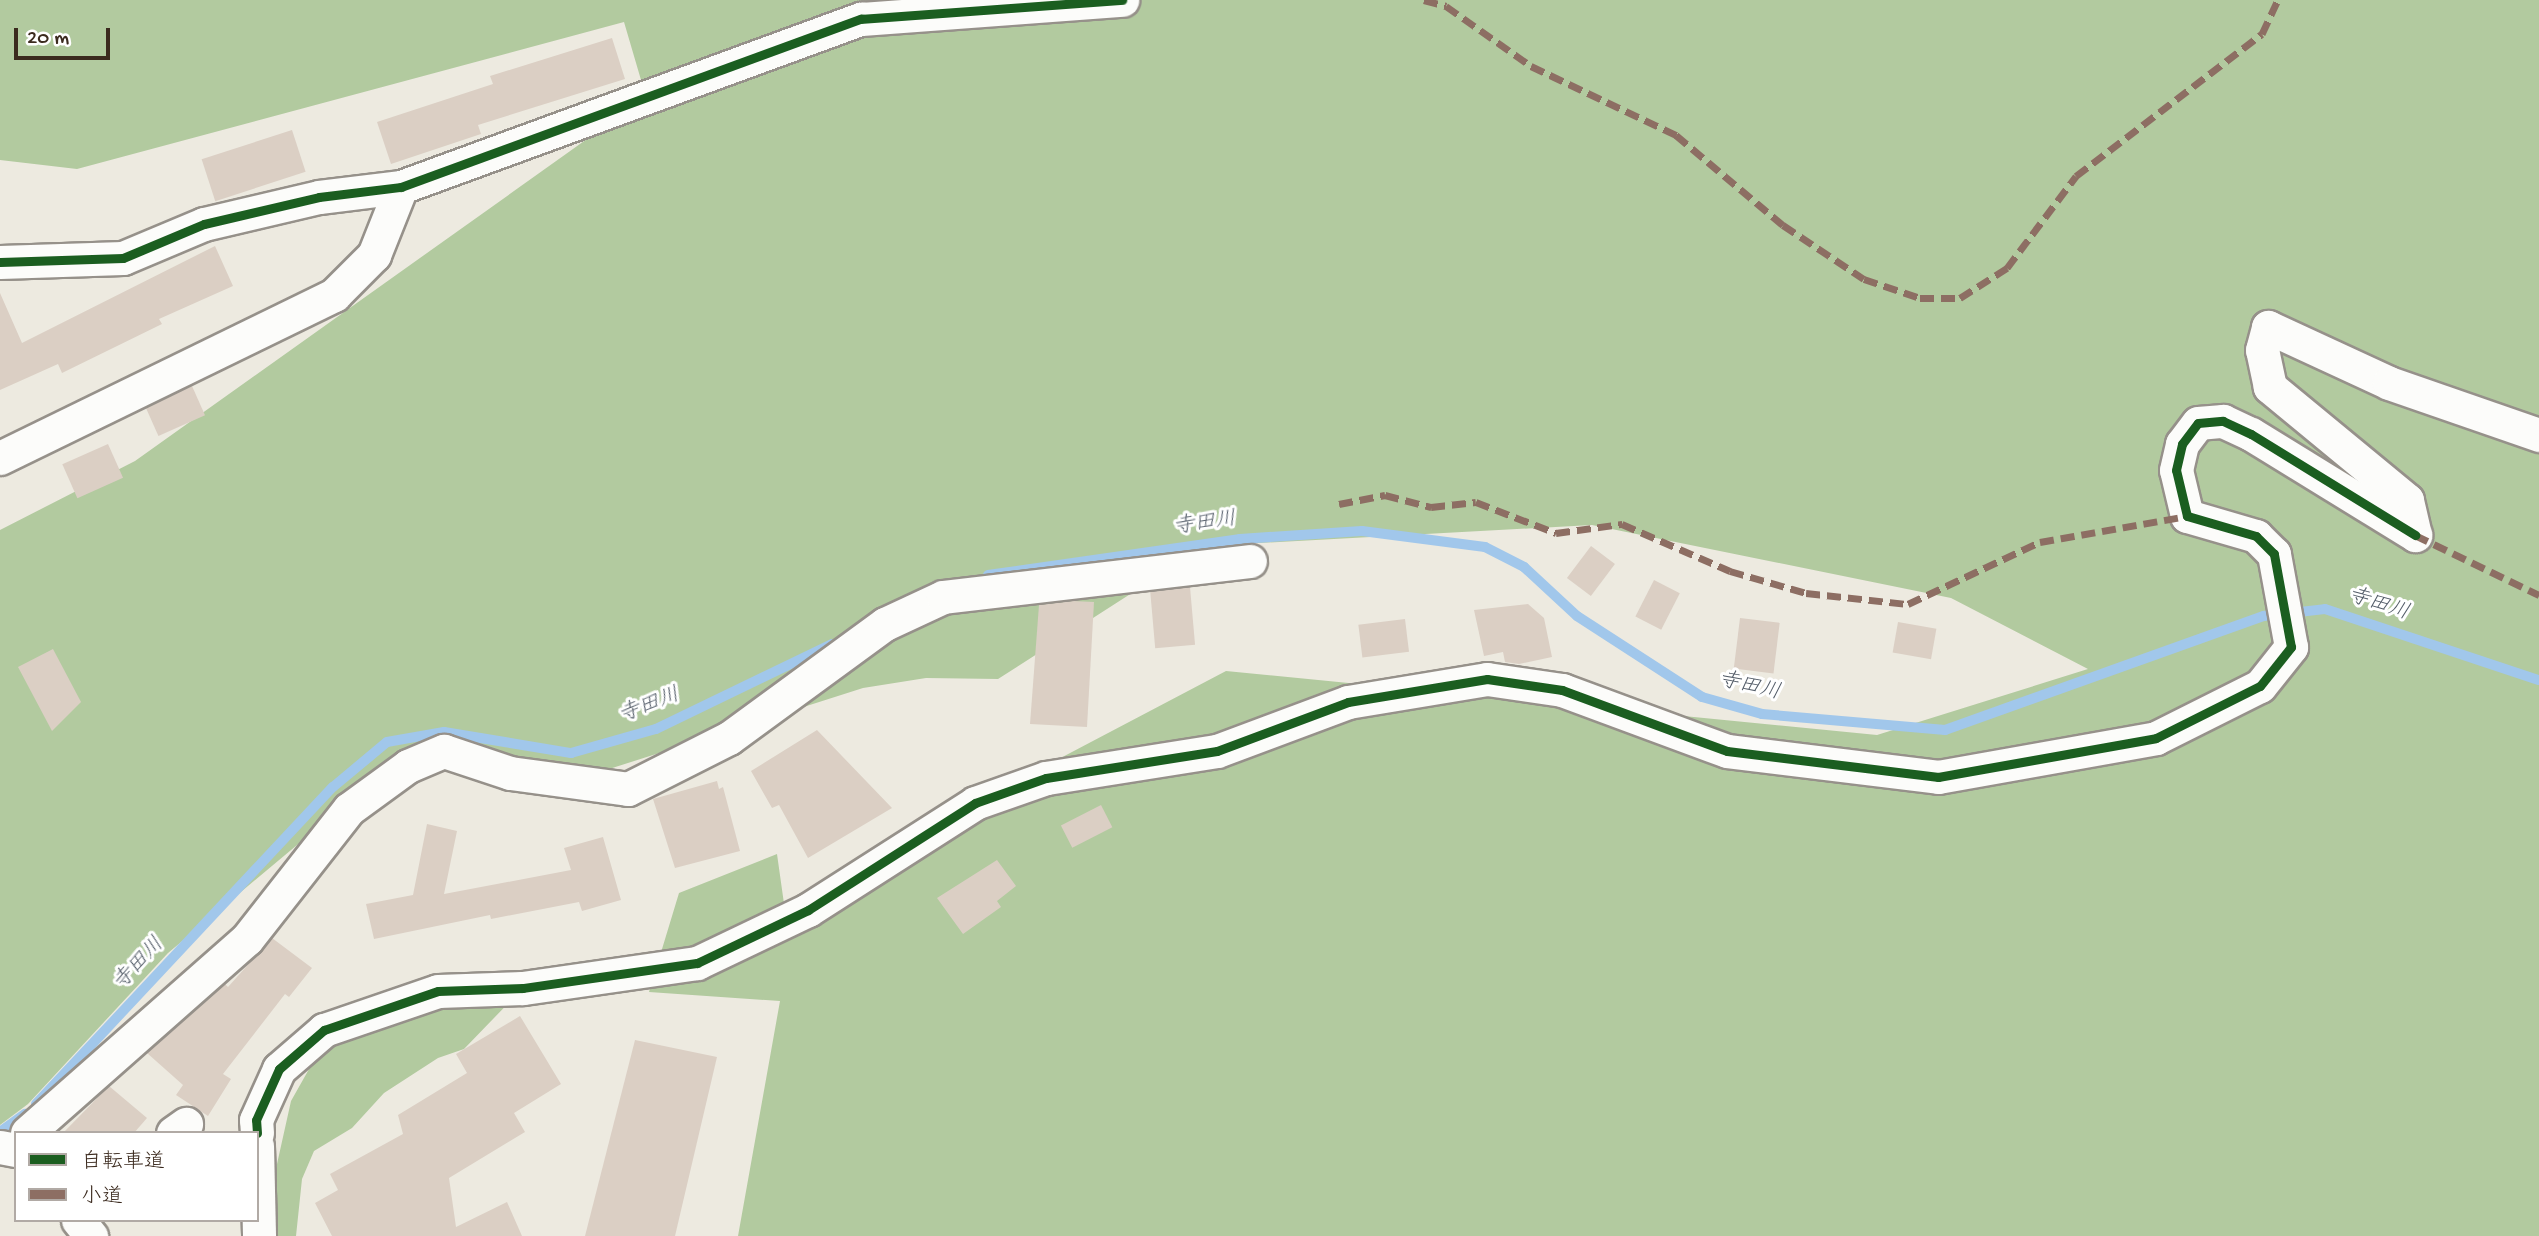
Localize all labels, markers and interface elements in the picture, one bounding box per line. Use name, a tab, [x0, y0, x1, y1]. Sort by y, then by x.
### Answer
scale bar	[18, 14, 114, 58]
text: 20 m	[27, 27, 69, 52]
water label: 寺田川	[1172, 508, 1238, 542]
water label: 寺田川	[2344, 584, 2412, 628]
water label: 寺田川	[1715, 669, 1783, 707]
water label: 寺田川	[616, 684, 684, 730]
water label: 寺田川	[109, 933, 171, 997]
legend	[14, 1131, 259, 1222]
text: 自転車道	[81, 1151, 165, 1176]
text: 小道	[81, 1186, 123, 1211]

